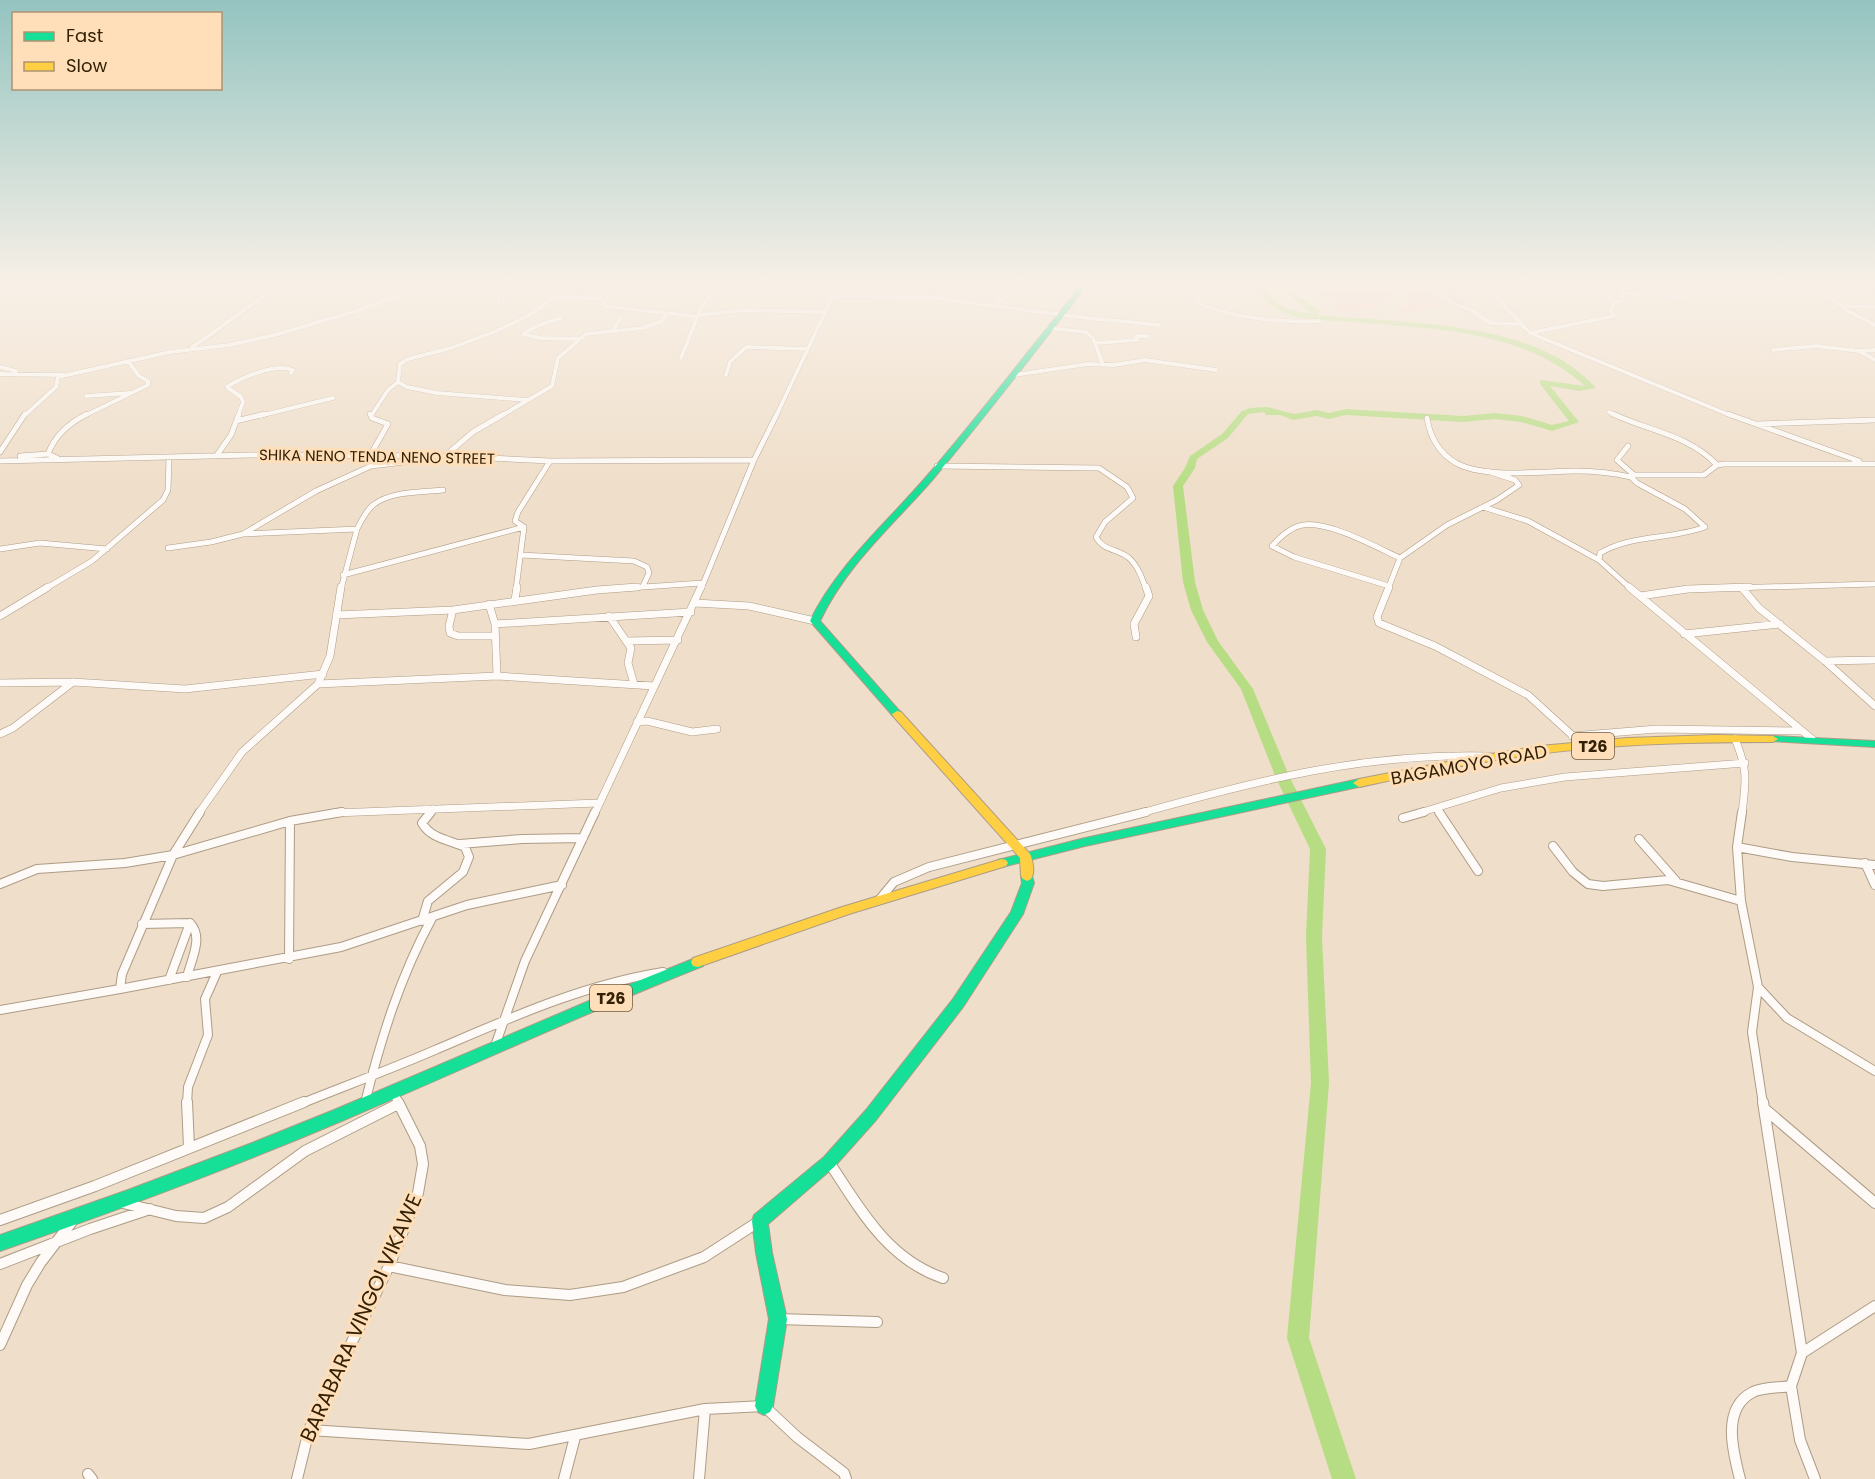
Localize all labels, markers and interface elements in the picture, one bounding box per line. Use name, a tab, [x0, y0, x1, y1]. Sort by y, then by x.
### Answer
legend	[12, 12, 222, 90]
text: Fast	[66, 23, 103, 48]
text: Slow	[66, 53, 108, 78]
street label: SHIKA NENO TENDA NENO STREET	[259, 444, 495, 469]
road number: T26	[1572, 733, 1614, 759]
street label: BAGAMOYO ROAD	[1389, 738, 1549, 791]
road number: T26	[590, 985, 632, 1011]
street label: BARABARA VINGOI VIKAWE	[293, 1189, 428, 1446]

